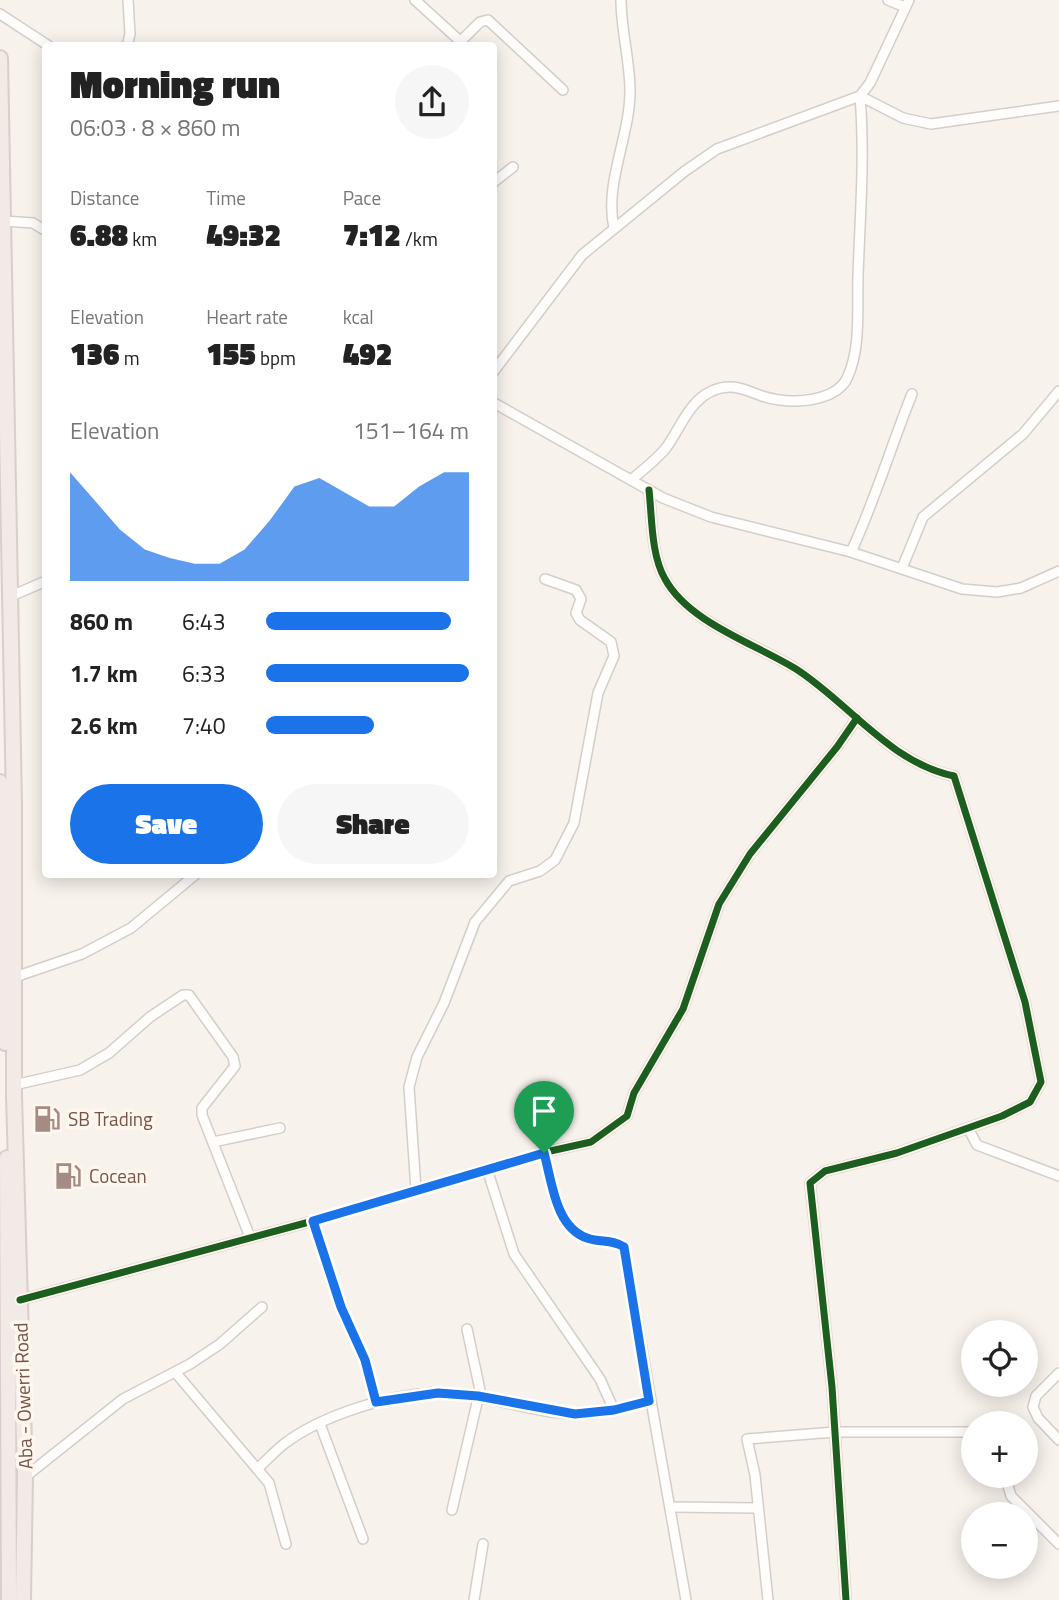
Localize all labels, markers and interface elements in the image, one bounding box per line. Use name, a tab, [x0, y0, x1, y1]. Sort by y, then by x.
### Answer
text: Morning run	[70, 55, 280, 113]
button: share	[395, 65, 469, 139]
text: 06:03 · 8 × 860 m	[70, 110, 240, 145]
text: Distance	[70, 183, 139, 212]
text: Time	[206, 183, 246, 212]
text: Pace	[343, 183, 381, 212]
text: 6.88	[70, 212, 128, 258]
text: 49:32	[206, 212, 281, 258]
text: 7:12	[343, 212, 401, 258]
text: km	[128, 224, 157, 253]
text: /km	[401, 224, 438, 253]
text: Elevation	[70, 302, 144, 331]
text: Heart rate	[206, 302, 288, 331]
text: kcal	[343, 302, 374, 331]
text: 136	[70, 331, 120, 377]
text: 155	[206, 331, 256, 377]
text: 492	[343, 331, 392, 377]
text: m	[120, 343, 140, 372]
text: bpm	[256, 343, 296, 372]
text: Elevation	[70, 413, 159, 448]
text: 151–164 m	[353, 413, 469, 448]
text: 860 m	[70, 604, 133, 639]
text: 6:43	[182, 604, 226, 639]
text: 1.7 km	[70, 656, 138, 691]
text: 6:33	[182, 656, 226, 691]
text: 2.6 km	[70, 708, 138, 743]
text: 7:40	[182, 708, 226, 743]
button: Save	[70, 784, 263, 864]
button: Share	[277, 784, 469, 864]
pin	[514, 1081, 574, 1153]
icon: arrive	[525, 1092, 563, 1130]
fuel station icon: SB Trading	[32, 1104, 62, 1134]
place label: SB Trading	[68, 1104, 153, 1133]
fuel station icon: Cocean	[53, 1161, 83, 1191]
place label: Cocean	[89, 1161, 147, 1190]
map controls	[961, 1320, 1038, 1579]
button: locate	[961, 1320, 1038, 1397]
street label: Aba - Owerri Road	[5, 1322, 40, 1470]
button: +	[961, 1411, 1038, 1488]
button: −	[961, 1502, 1038, 1579]

